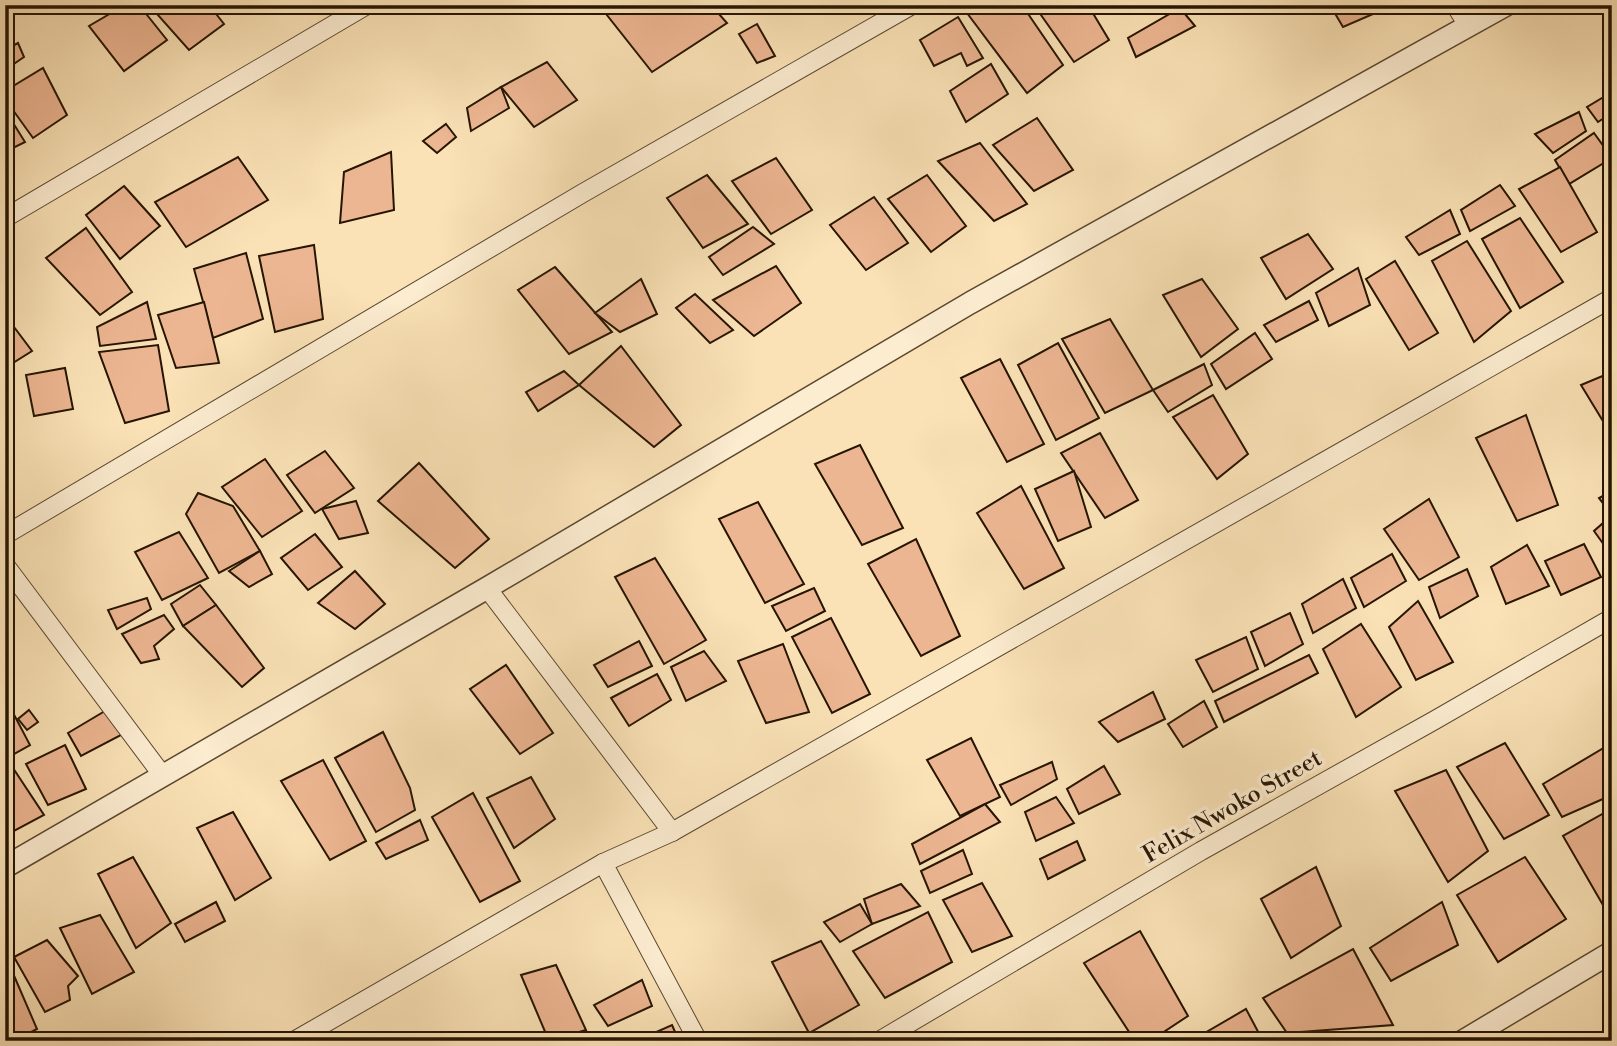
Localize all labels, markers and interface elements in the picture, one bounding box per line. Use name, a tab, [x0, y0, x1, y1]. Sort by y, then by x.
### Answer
street label: Felix Nwoko Street	[1138, 743, 1328, 870]

